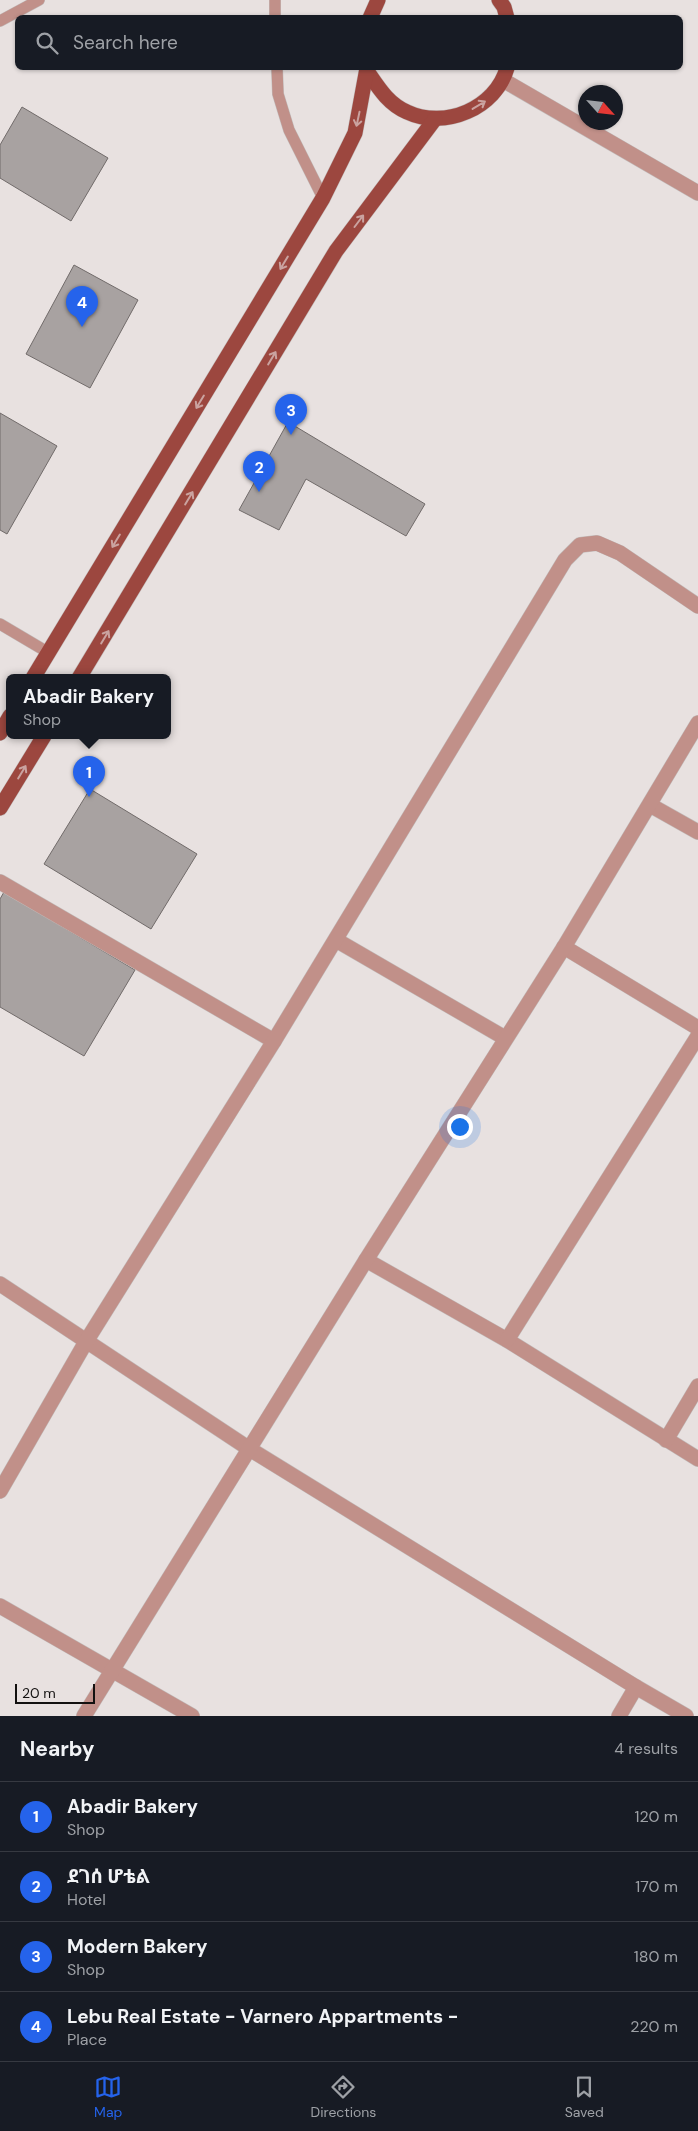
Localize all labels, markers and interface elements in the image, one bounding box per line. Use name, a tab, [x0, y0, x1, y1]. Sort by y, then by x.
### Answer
search box	[15, 15, 683, 70]
icon: search	[33, 29, 61, 57]
text: Search here	[73, 30, 178, 55]
north arrow	[578, 85, 623, 130]
one-way arrow	[472, 99, 486, 109]
one-way arrow	[352, 110, 362, 126]
one-way arrow	[354, 214, 364, 228]
one-way arrow	[278, 255, 288, 269]
pin: 4	[66, 286, 98, 327]
one-way arrow	[268, 352, 278, 366]
one-way arrow	[194, 394, 204, 408]
pin: 3	[275, 394, 307, 435]
pin: 2	[243, 451, 275, 492]
one-way arrow	[184, 491, 194, 505]
one-way arrow	[111, 534, 121, 548]
one-way arrow	[100, 630, 110, 644]
popup	[6, 674, 171, 739]
text: Abadir Bakery	[23, 684, 154, 709]
text: Shop	[23, 709, 61, 730]
pin: 1	[73, 756, 105, 797]
one-way arrow	[17, 765, 27, 779]
your location	[447, 1114, 473, 1140]
scale bar	[15, 1681, 95, 1704]
text: 20 m	[22, 1684, 56, 1702]
text: Nearby	[20, 1735, 94, 1763]
text: 4 results	[614, 1738, 678, 1759]
text: Abadir Bakery	[67, 1794, 198, 1819]
text: 1	[33, 1806, 39, 1827]
text: 120 m	[634, 1806, 678, 1827]
text: Shop	[67, 1819, 105, 1840]
text: ደገሰ ሆቴል	[67, 1864, 150, 1889]
text: 2	[31, 1876, 41, 1897]
text: 170 m	[635, 1876, 678, 1897]
text: Hotel	[67, 1889, 106, 1910]
text: Modern Bakery	[67, 1934, 207, 1959]
text: 3	[31, 1946, 41, 1967]
text: 180 m	[634, 1946, 678, 1967]
text: Shop	[67, 1959, 105, 1980]
text: Lebu Real Estate - Varnero Appartments -	[67, 2004, 458, 2029]
text: 4	[31, 2016, 41, 2037]
text: 220 m	[630, 2016, 678, 2037]
text: Place	[67, 2029, 107, 2050]
tab: Map	[94, 2073, 122, 2121]
tab: Directions	[311, 2073, 376, 2121]
tab: Saved	[565, 2073, 604, 2121]

